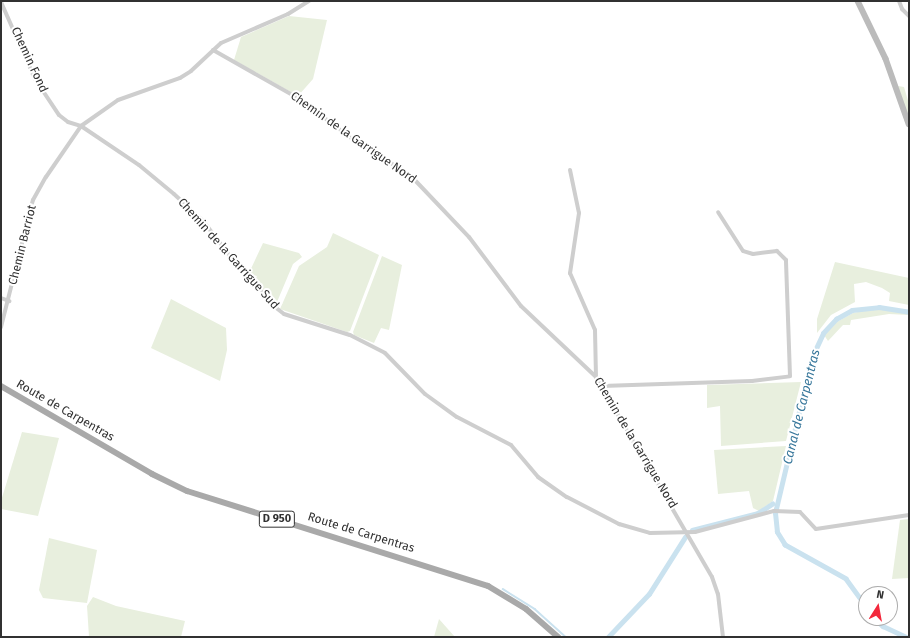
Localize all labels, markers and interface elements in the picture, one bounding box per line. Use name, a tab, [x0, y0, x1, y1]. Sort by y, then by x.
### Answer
street label: Chemin Fond	[8, 25, 50, 95]
street label: Chemin de la Garrigue Nord	[287, 89, 419, 187]
street label: Chemin de la Garrigue Sud	[174, 196, 282, 312]
street label: Chemin Barriot	[6, 204, 40, 286]
water label: Canal de Carpentras	[780, 348, 824, 466]
street label: Chemin de la Garrigue Nord	[590, 375, 680, 511]
street label: Route de Carpentras	[13, 377, 117, 445]
road number: D 950	[258, 510, 296, 528]
street label: Route de Carpentras	[306, 510, 416, 556]
north arrow	[858, 586, 898, 626]
text: N	[875, 588, 885, 602]

